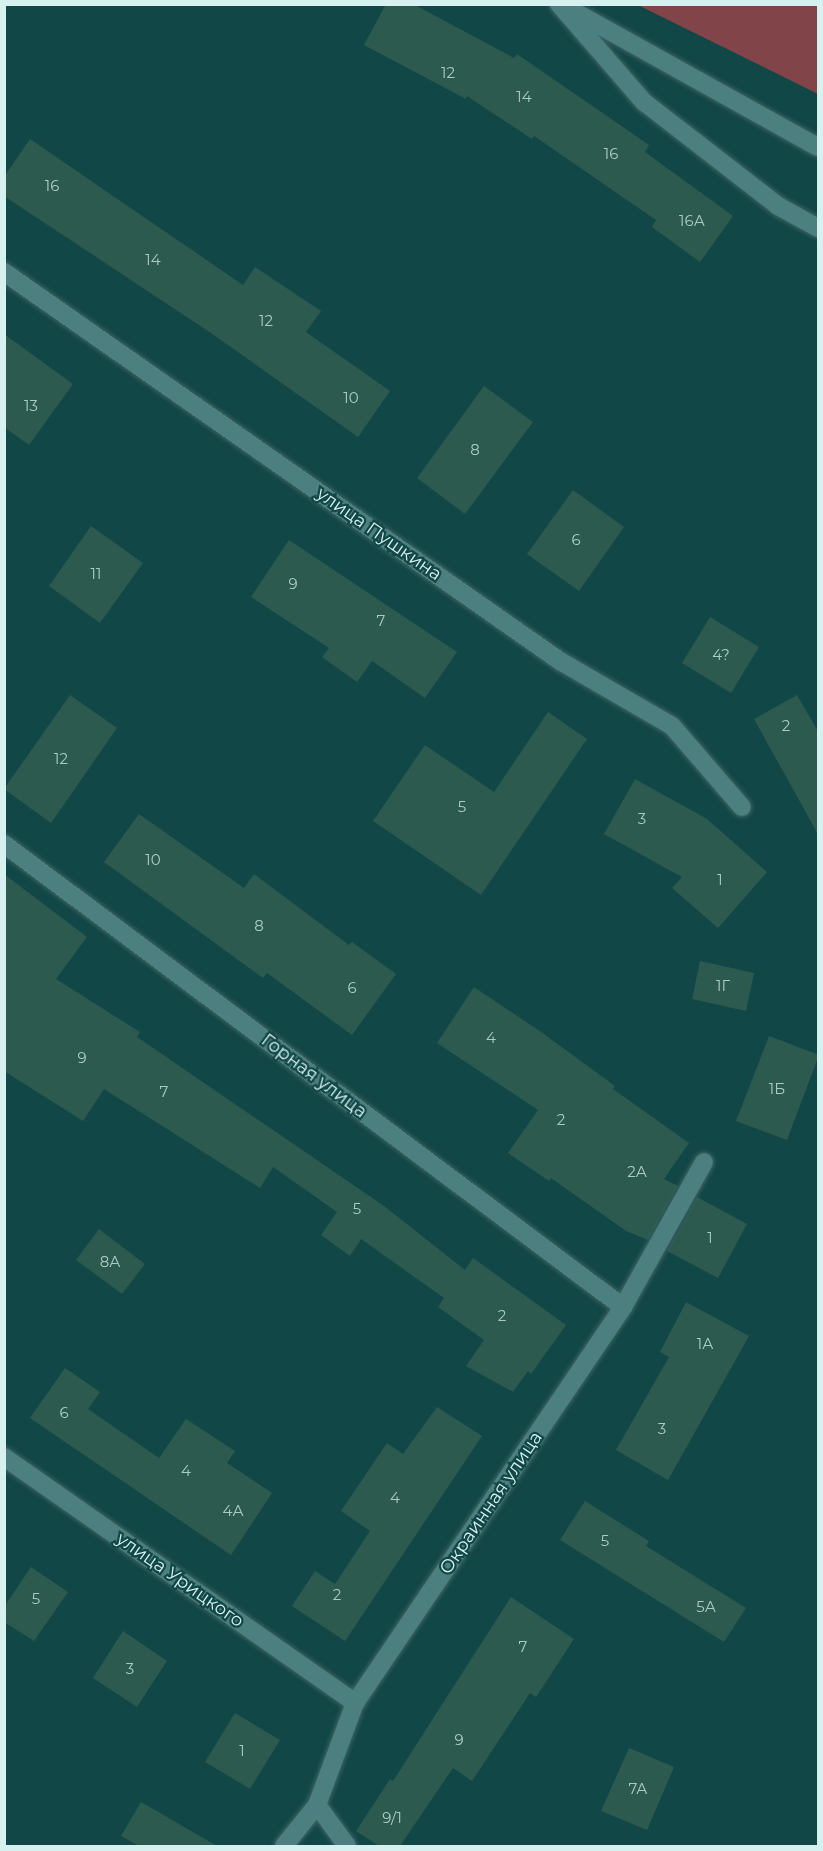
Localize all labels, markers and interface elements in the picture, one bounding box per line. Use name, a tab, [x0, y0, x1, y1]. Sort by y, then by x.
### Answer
house number: 12	[441, 64, 455, 82]
house number: 14	[516, 88, 532, 106]
house number: 16	[604, 145, 618, 163]
house number: 16	[45, 177, 59, 195]
house number: 16А	[679, 212, 705, 230]
house number: 14	[145, 251, 161, 269]
house number: 12	[259, 312, 273, 330]
house number: 10	[343, 389, 359, 407]
house number: 13	[24, 397, 38, 415]
house number: 8	[470, 441, 480, 459]
street label: улица Пушкина	[312, 483, 446, 585]
house number: 6	[571, 531, 581, 549]
house number: 11	[91, 565, 101, 583]
house number: 9	[288, 575, 298, 593]
house number: 7	[377, 612, 385, 630]
house number: 4?	[712, 646, 730, 664]
house number: 2	[782, 717, 790, 735]
house number: 12	[54, 750, 68, 768]
house number: 5	[458, 798, 466, 816]
house number: 3	[638, 810, 646, 828]
house number: 10	[145, 851, 161, 869]
house number: 1	[717, 871, 723, 889]
house number: 8	[254, 917, 264, 935]
house number: 1Г	[716, 977, 730, 995]
house number: 6	[347, 979, 357, 997]
street label: Горная улица	[257, 1029, 371, 1123]
house number: 4	[486, 1029, 496, 1047]
house number: 9	[77, 1049, 87, 1067]
house number: 1Б	[769, 1080, 785, 1098]
house number: 7	[160, 1083, 168, 1101]
house number: 2	[557, 1111, 565, 1129]
house number: 2А	[627, 1163, 647, 1181]
house number: 5	[353, 1200, 361, 1218]
house number: 1	[707, 1229, 713, 1247]
house number: 8А	[100, 1253, 120, 1271]
house number: 2	[498, 1307, 506, 1325]
house number: 1А	[697, 1335, 713, 1353]
house number: 6	[59, 1404, 69, 1422]
house number: 3	[658, 1420, 666, 1438]
street label: Окраинная улица	[435, 1428, 547, 1578]
house number: 4	[181, 1462, 191, 1480]
house number: 4	[390, 1489, 400, 1507]
house number: 4А	[222, 1502, 244, 1520]
street label: улица Урицкого	[112, 1528, 248, 1632]
house number: 5	[601, 1532, 609, 1550]
house number: 2	[333, 1586, 341, 1604]
house number: 5	[32, 1590, 40, 1608]
house number: 5А	[696, 1598, 716, 1616]
house number: 7	[519, 1638, 527, 1656]
house number: 3	[126, 1660, 134, 1678]
house number: 9	[454, 1731, 464, 1749]
house number: 1	[239, 1742, 245, 1760]
house number: 7А	[628, 1780, 648, 1798]
house number: 9/1	[382, 1809, 402, 1827]

